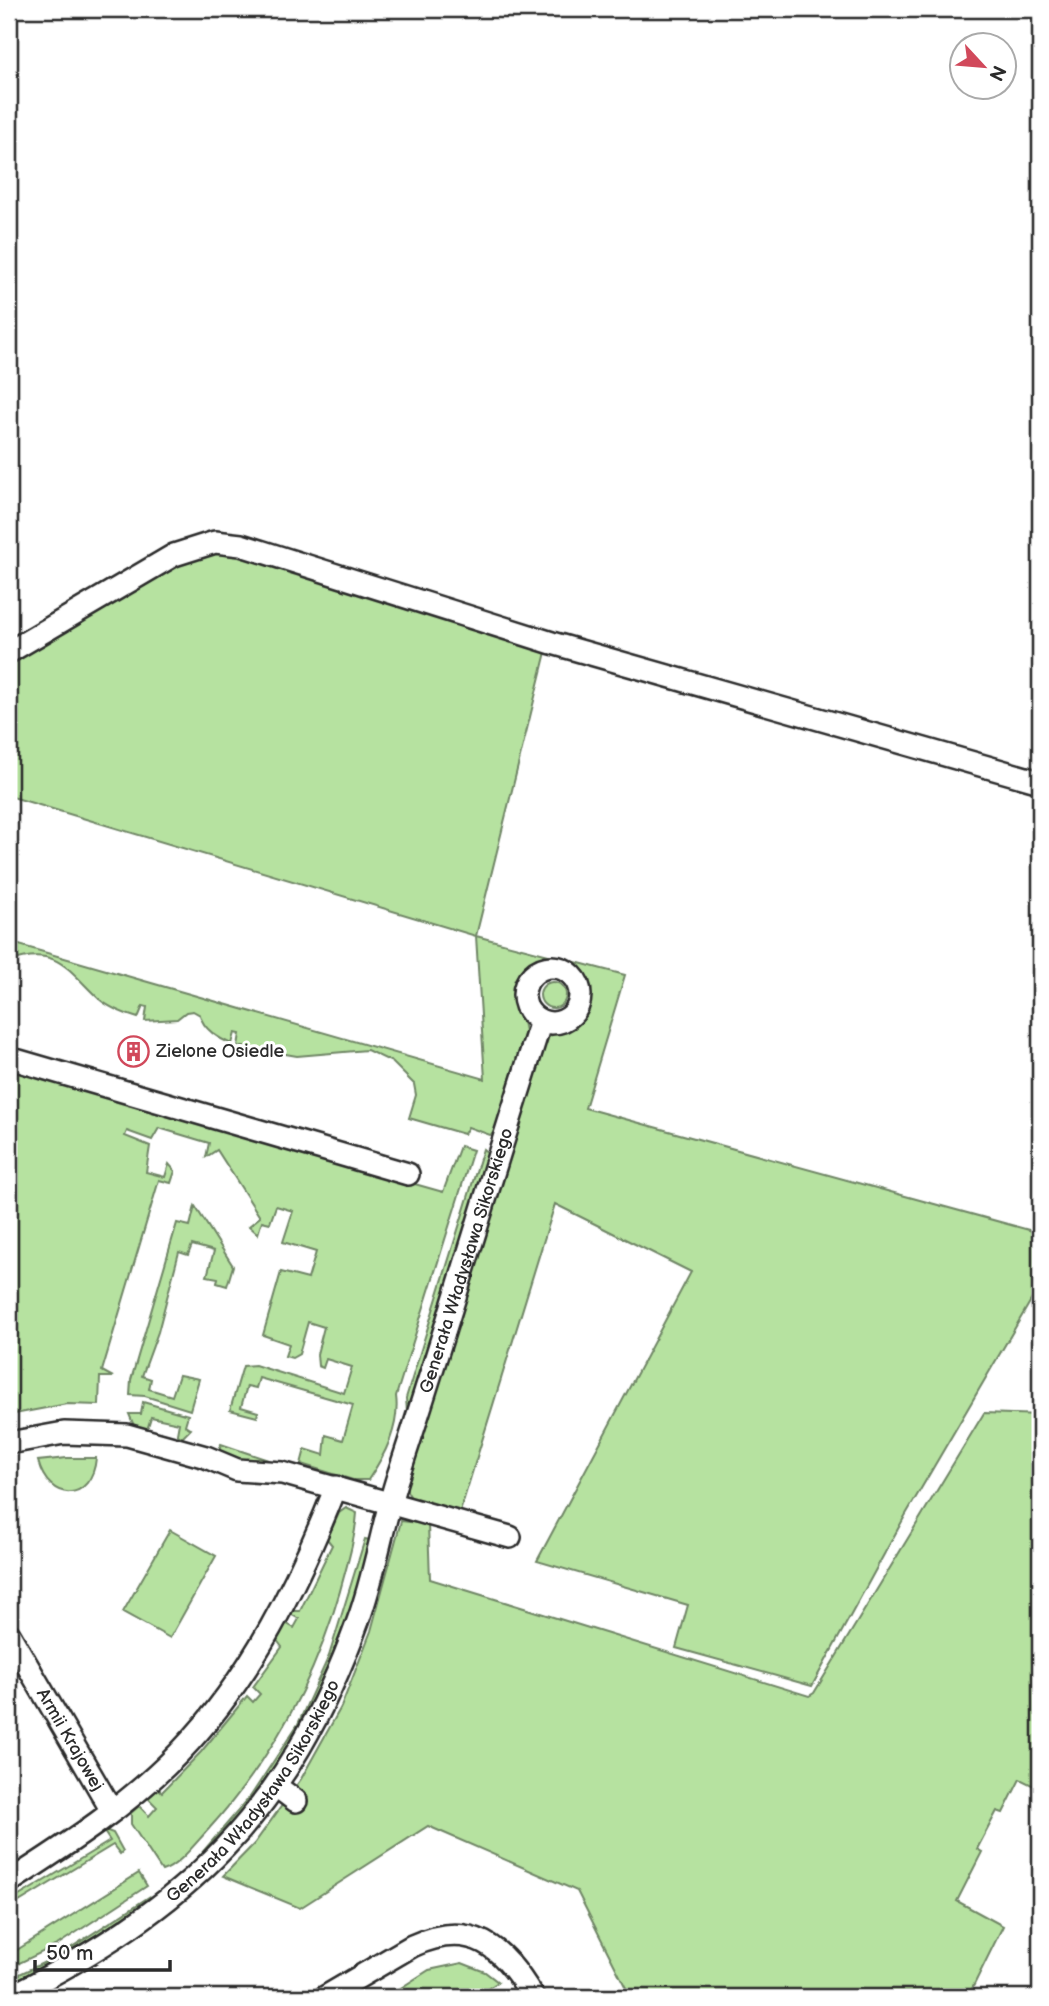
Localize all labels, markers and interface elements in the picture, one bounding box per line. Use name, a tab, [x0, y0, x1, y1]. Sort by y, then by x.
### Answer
north arrow	[948, 32, 1018, 102]
text: N	[983, 61, 1010, 84]
building icon: Zielone Osiedle	[116, 1034, 150, 1068]
place label: Zielone Osiedle	[155, 1041, 284, 1062]
street label: Generała Władysława Sikorskiego	[415, 1125, 518, 1396]
street label: Generała Władysława Sikorskiego	[162, 1676, 344, 1907]
street label: Armii Krajowej	[32, 1685, 108, 1795]
scale bar	[35, 1929, 170, 1973]
text: 50 m	[46, 1941, 93, 1966]

